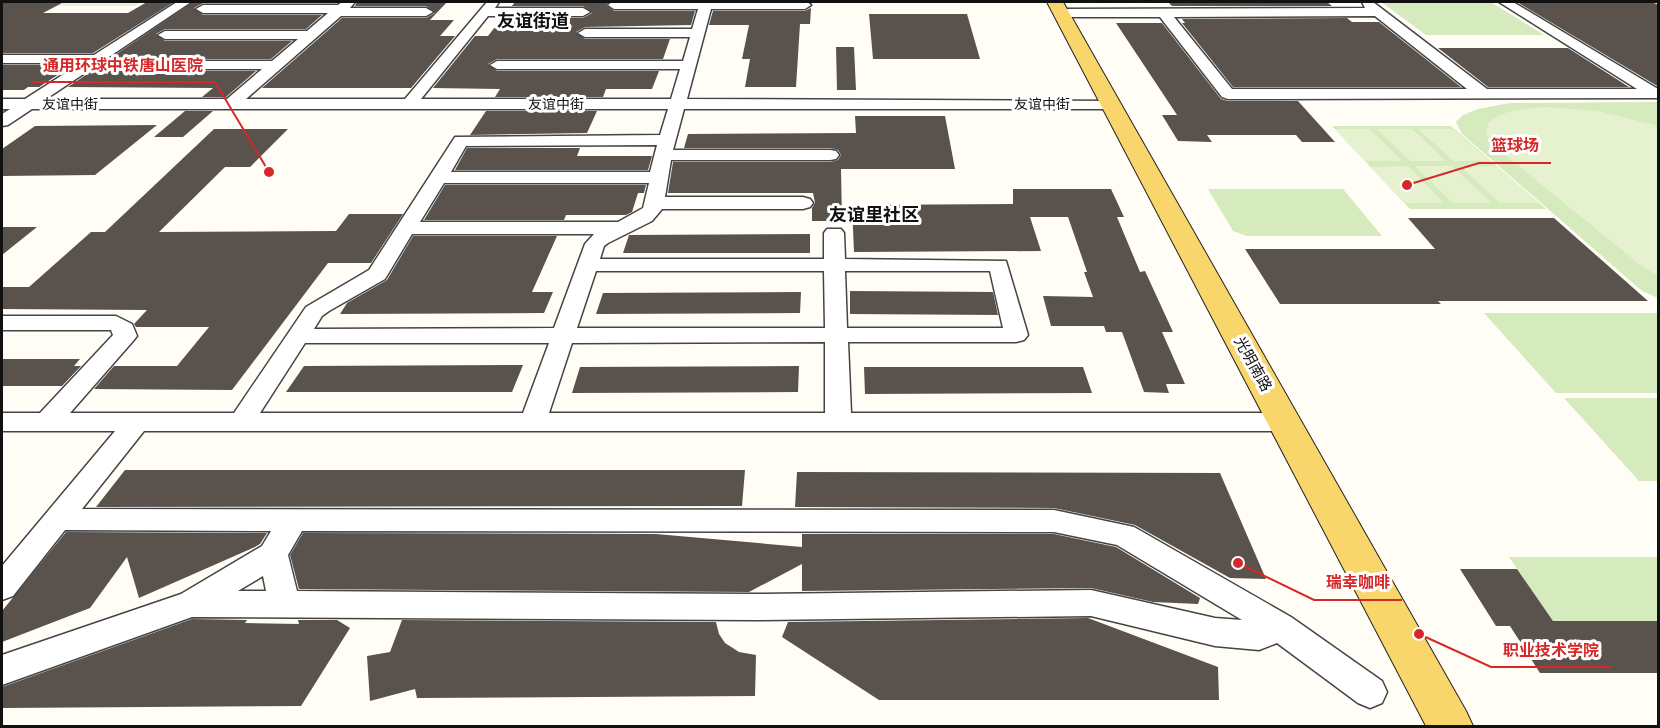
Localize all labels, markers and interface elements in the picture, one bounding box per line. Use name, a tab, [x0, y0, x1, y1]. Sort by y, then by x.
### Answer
district label: 友谊街道	[497, 11, 569, 31]
callout: 通用环球中铁唐山医院	[31, 48, 215, 82]
text: 通用环球中铁唐山医院	[43, 57, 203, 74]
street label: 友谊中街	[42, 96, 98, 112]
street label: 友谊中街	[528, 96, 584, 112]
street label: 友谊中街	[1014, 96, 1070, 112]
callout: 篮球场	[1479, 129, 1551, 163]
text: 篮球场	[1491, 137, 1539, 154]
district label: 友谊里社区	[829, 205, 919, 225]
street label: 光明南路	[1231, 334, 1275, 394]
callout: 瑞幸咖啡	[1314, 566, 1402, 600]
text: 瑞幸咖啡	[1326, 574, 1390, 591]
callout: 职业技术学院	[1491, 633, 1611, 667]
text: 职业技术学院	[1503, 642, 1599, 659]

